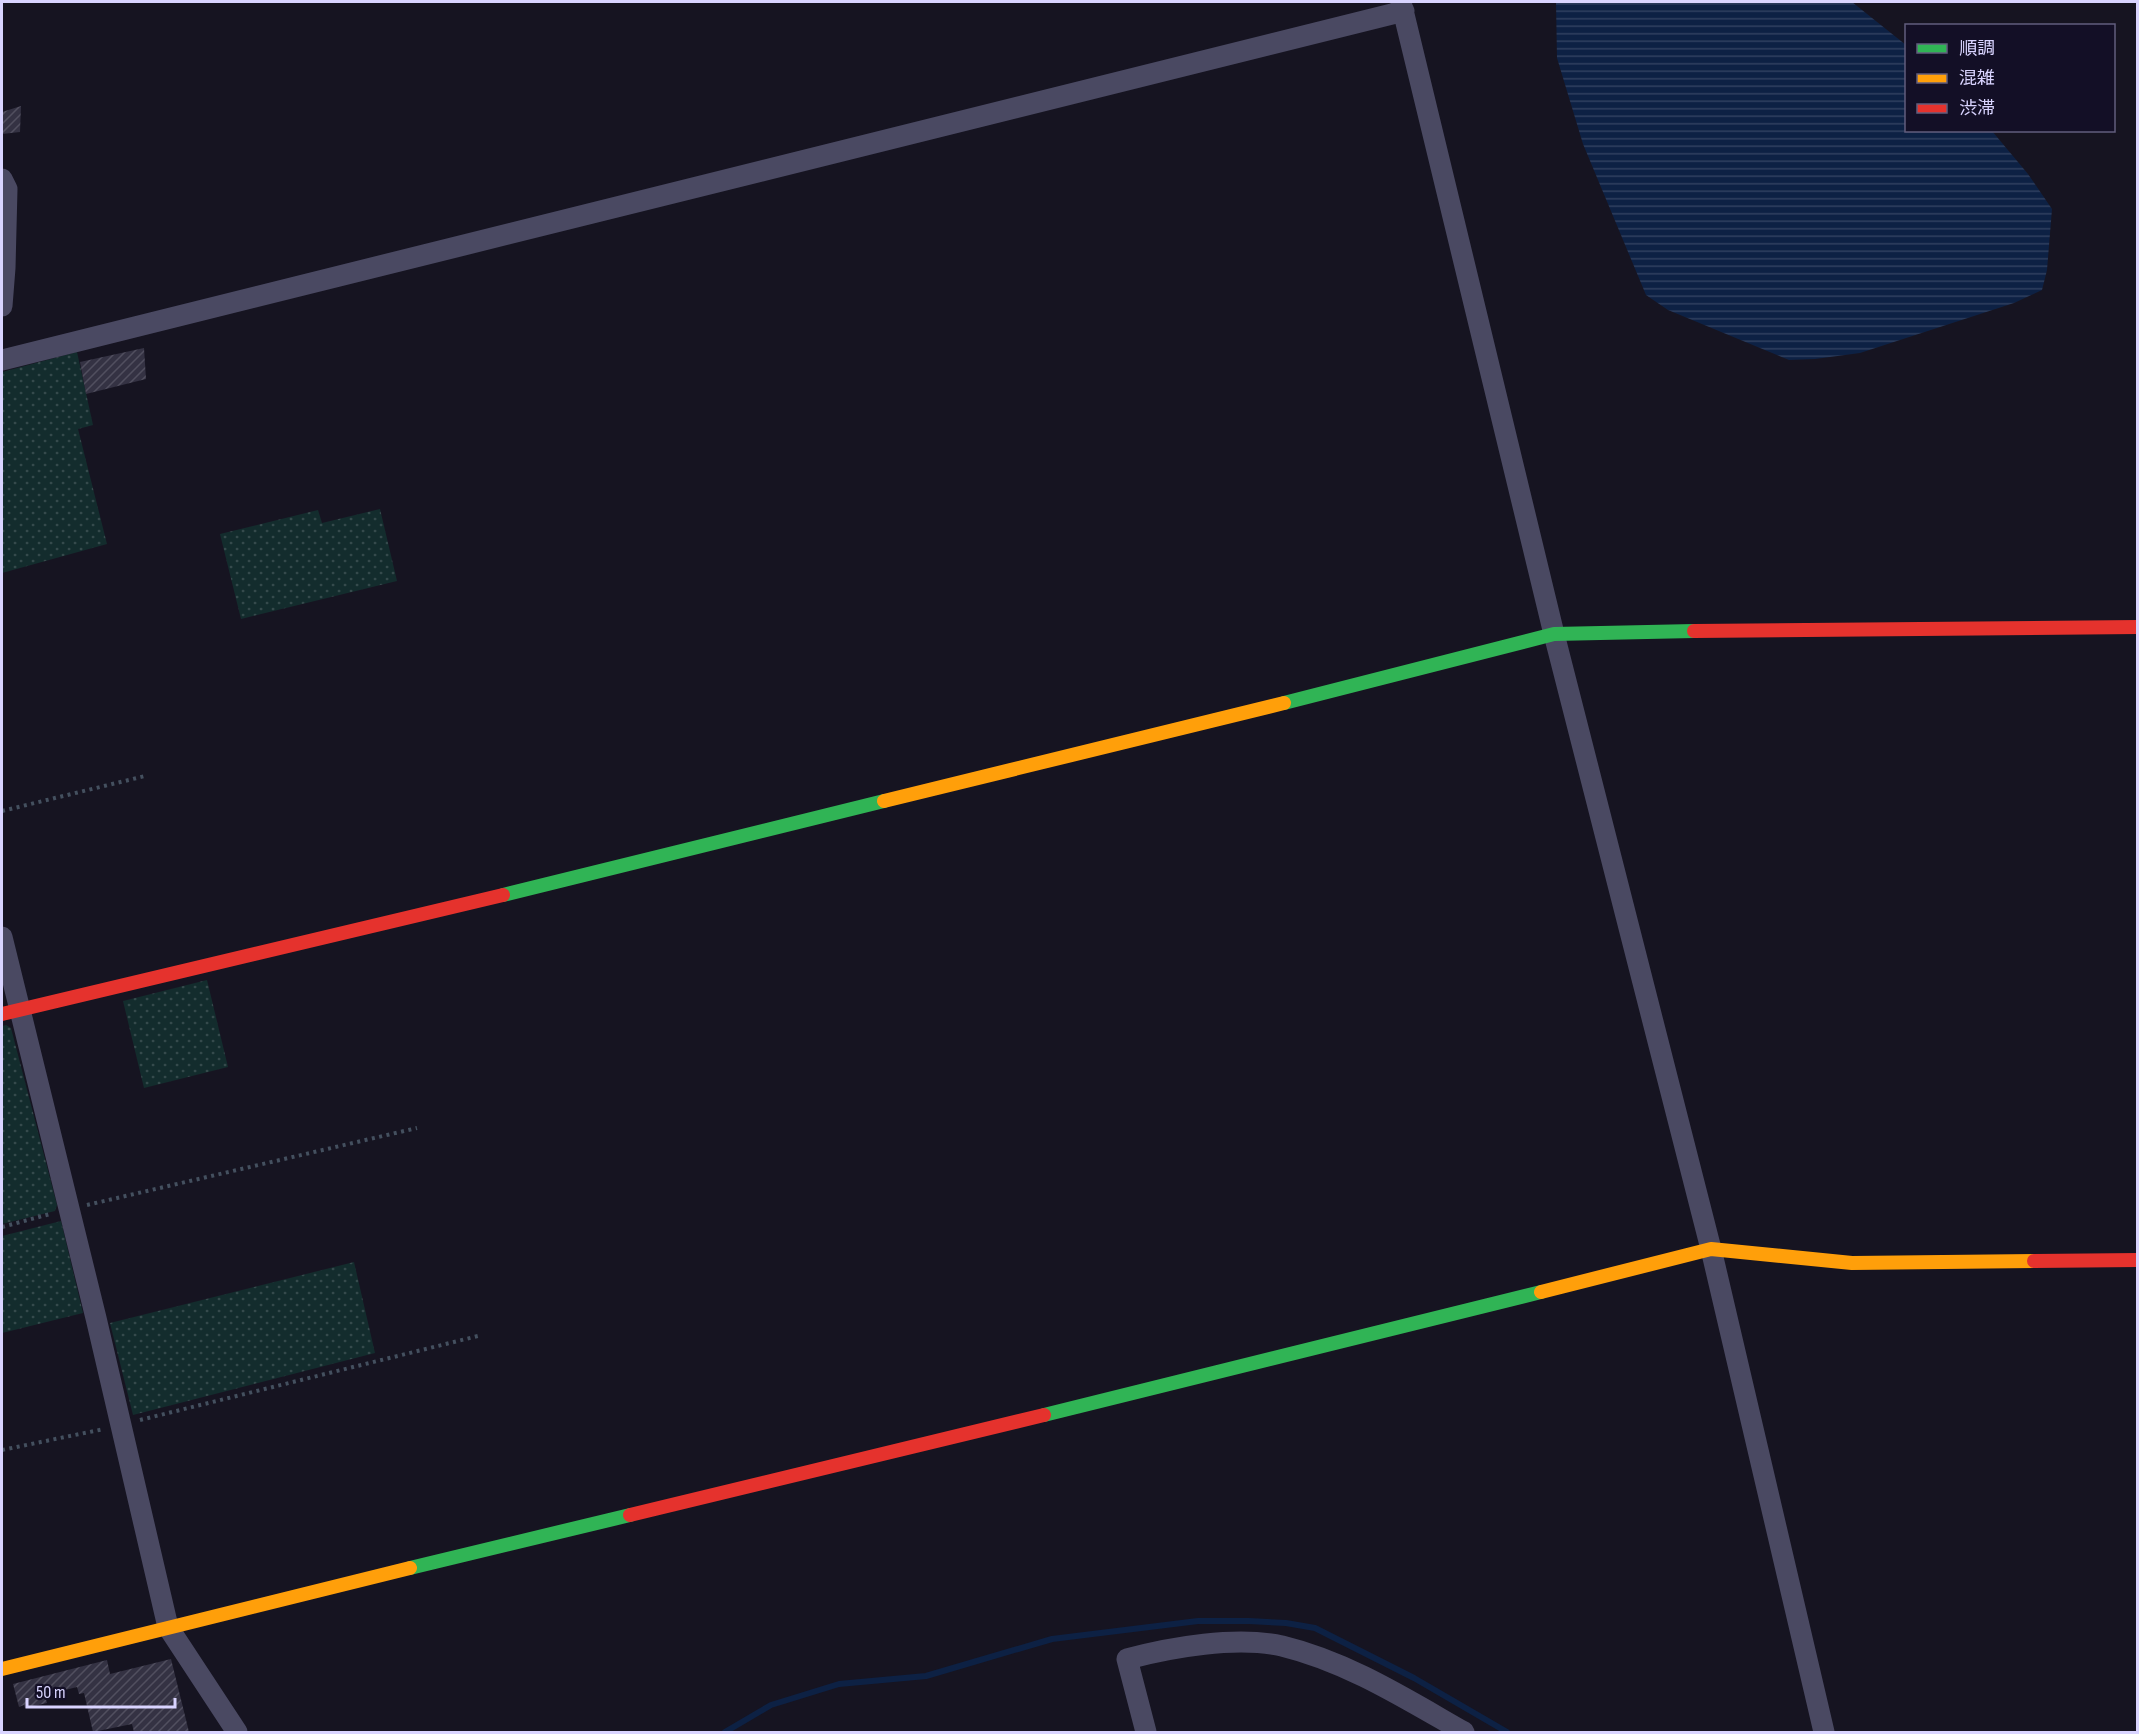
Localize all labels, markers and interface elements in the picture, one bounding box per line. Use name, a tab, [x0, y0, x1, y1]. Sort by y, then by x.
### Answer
legend	[1905, 24, 2115, 132]
text: 順調	[1959, 38, 1995, 59]
text: 混雑	[1959, 68, 1995, 89]
text: 渋滞	[1959, 98, 1995, 119]
scale bar	[27, 1671, 176, 1709]
text: 50 m	[36, 1682, 66, 1703]

